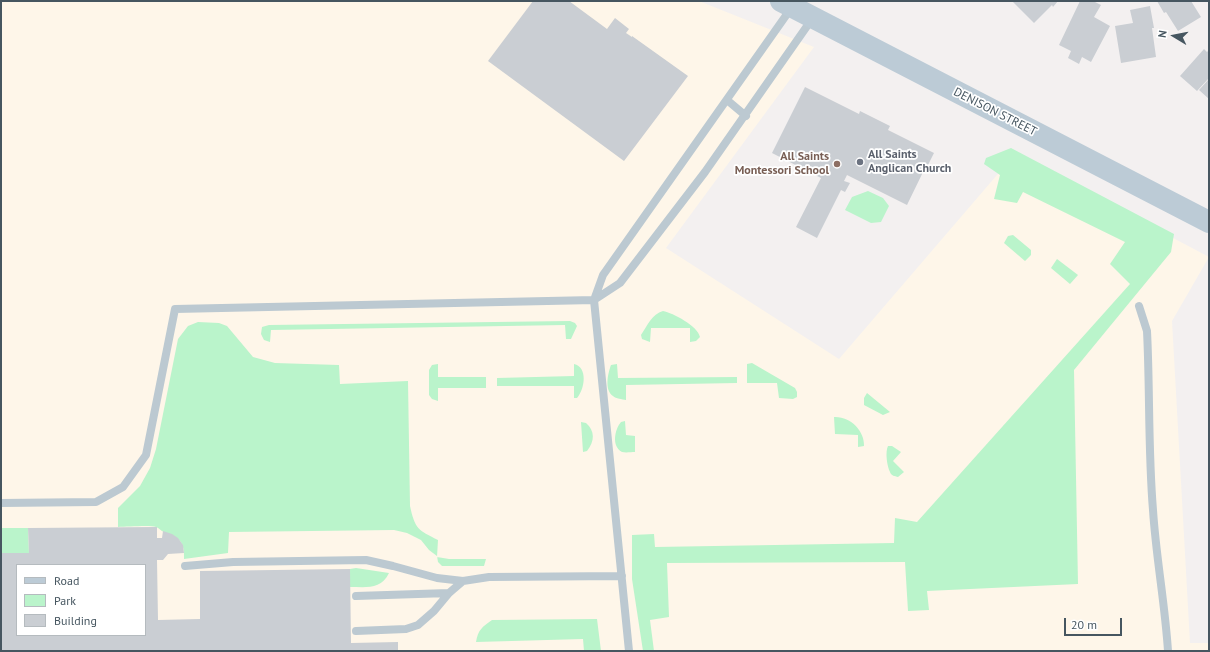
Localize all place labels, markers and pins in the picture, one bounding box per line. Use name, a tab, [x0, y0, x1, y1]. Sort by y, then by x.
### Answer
place label: All Saints Anglican Church	[868, 148, 951, 176]
place label: All Saints Montessori School	[735, 150, 829, 178]
marker: All Saints Anglican Church	[855, 157, 865, 167]
marker: All Saints Montessori School	[832, 159, 842, 169]

